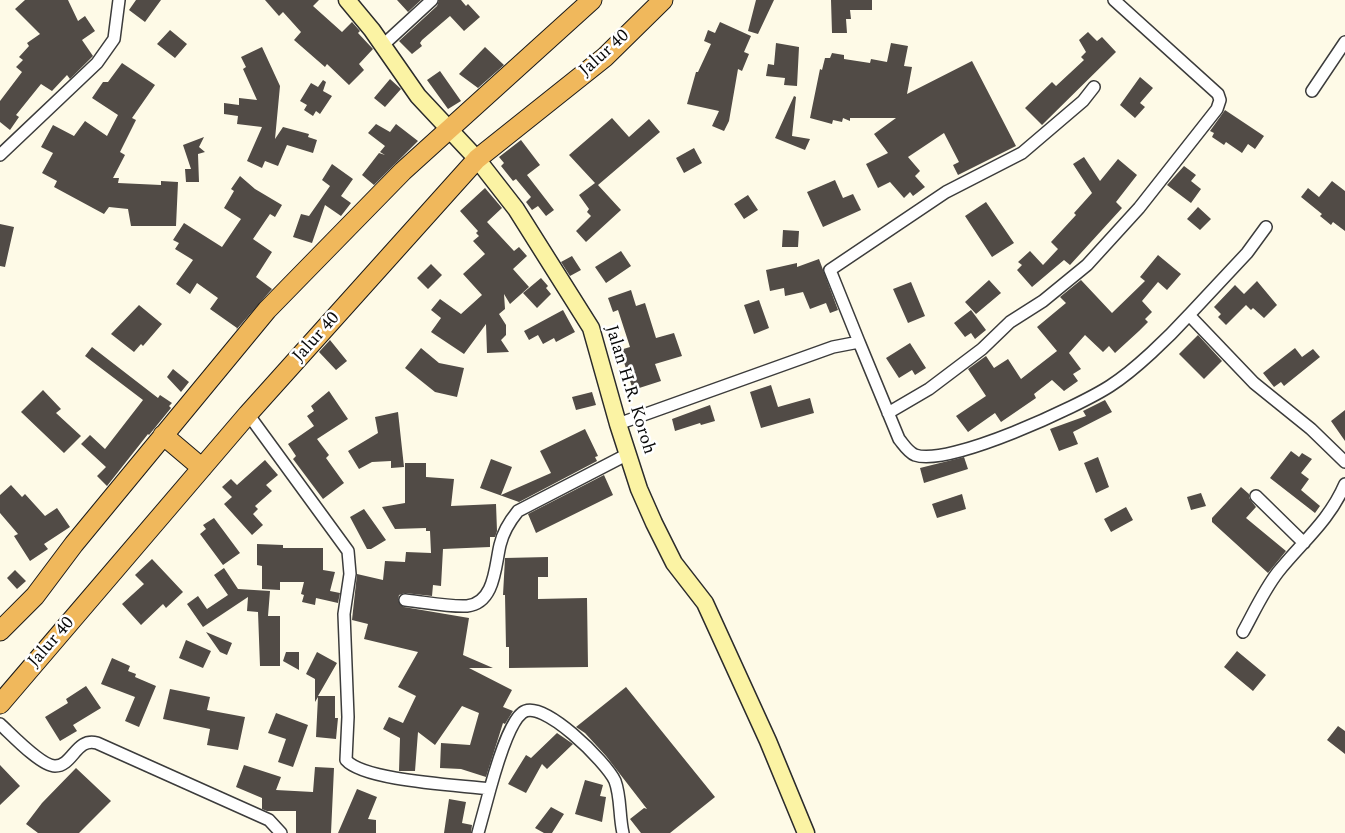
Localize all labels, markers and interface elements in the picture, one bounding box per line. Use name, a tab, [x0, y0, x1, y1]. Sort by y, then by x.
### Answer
street label: Jalur 40	[575, 26, 635, 82]
street label: Jalur 40	[289, 308, 345, 368]
street label: Jalan H.R. Koroh	[599, 323, 659, 457]
street label: Jalur 40	[24, 613, 80, 673]

